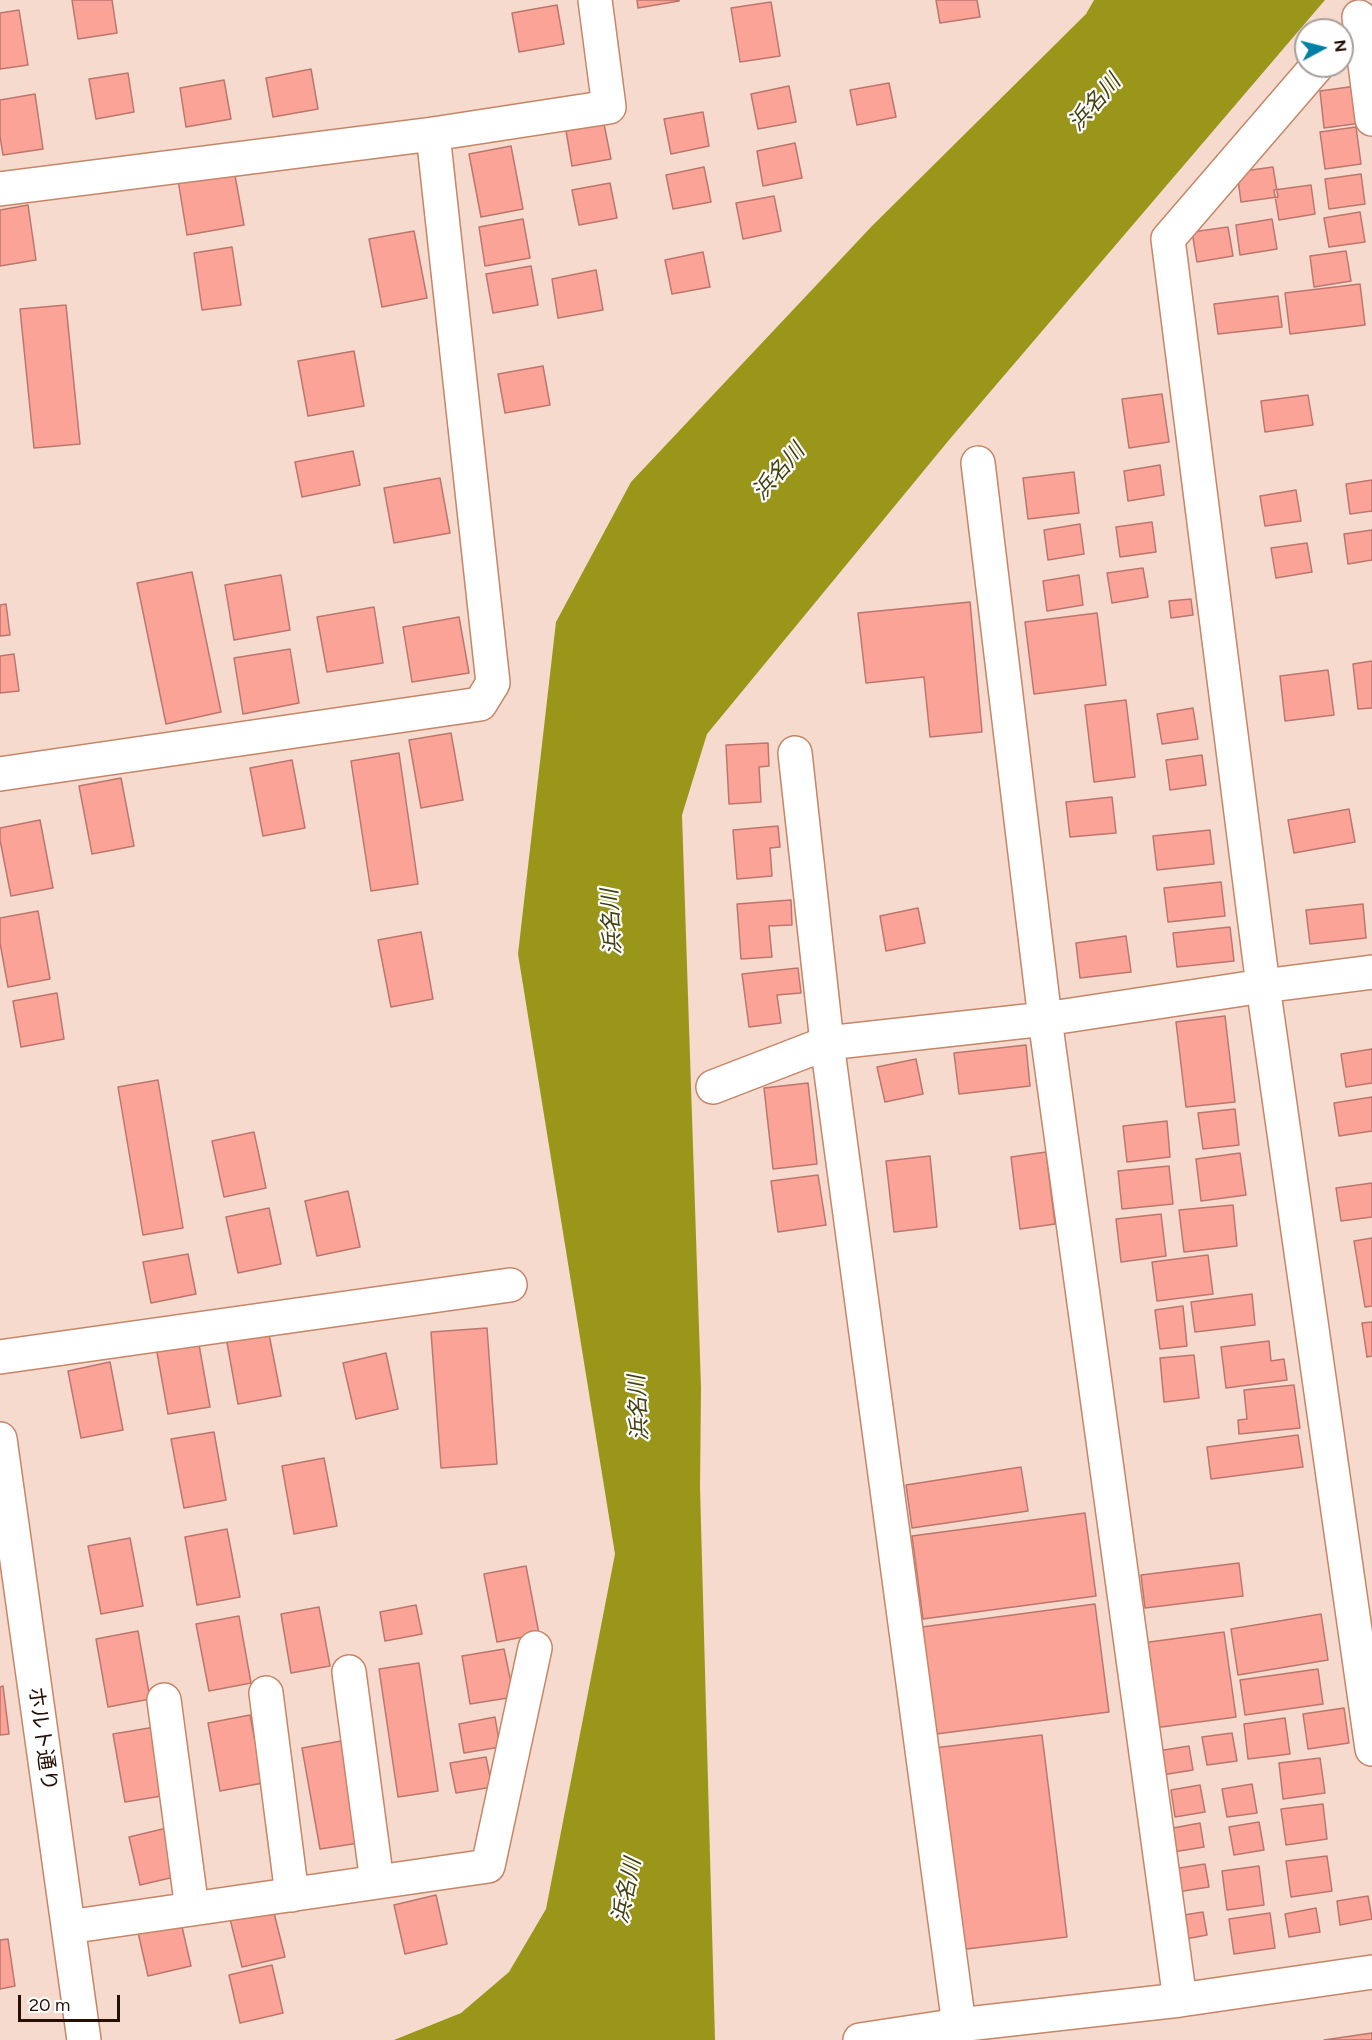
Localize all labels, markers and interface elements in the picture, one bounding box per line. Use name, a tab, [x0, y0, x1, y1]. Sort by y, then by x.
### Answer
north arrow	[1294, 18, 1354, 78]
text: N	[1330, 39, 1351, 53]
water label: 浜名川	[1063, 69, 1127, 137]
water label: 浜名川	[747, 438, 811, 506]
water label: 浜名川	[597, 888, 627, 956]
water label: 浜名川	[624, 1374, 654, 1442]
street label: ホルト通り	[22, 1685, 62, 1793]
water label: 浜名川	[607, 1856, 647, 1926]
scale bar	[21, 1983, 123, 2021]
text: 20 m	[29, 1994, 70, 2016]

